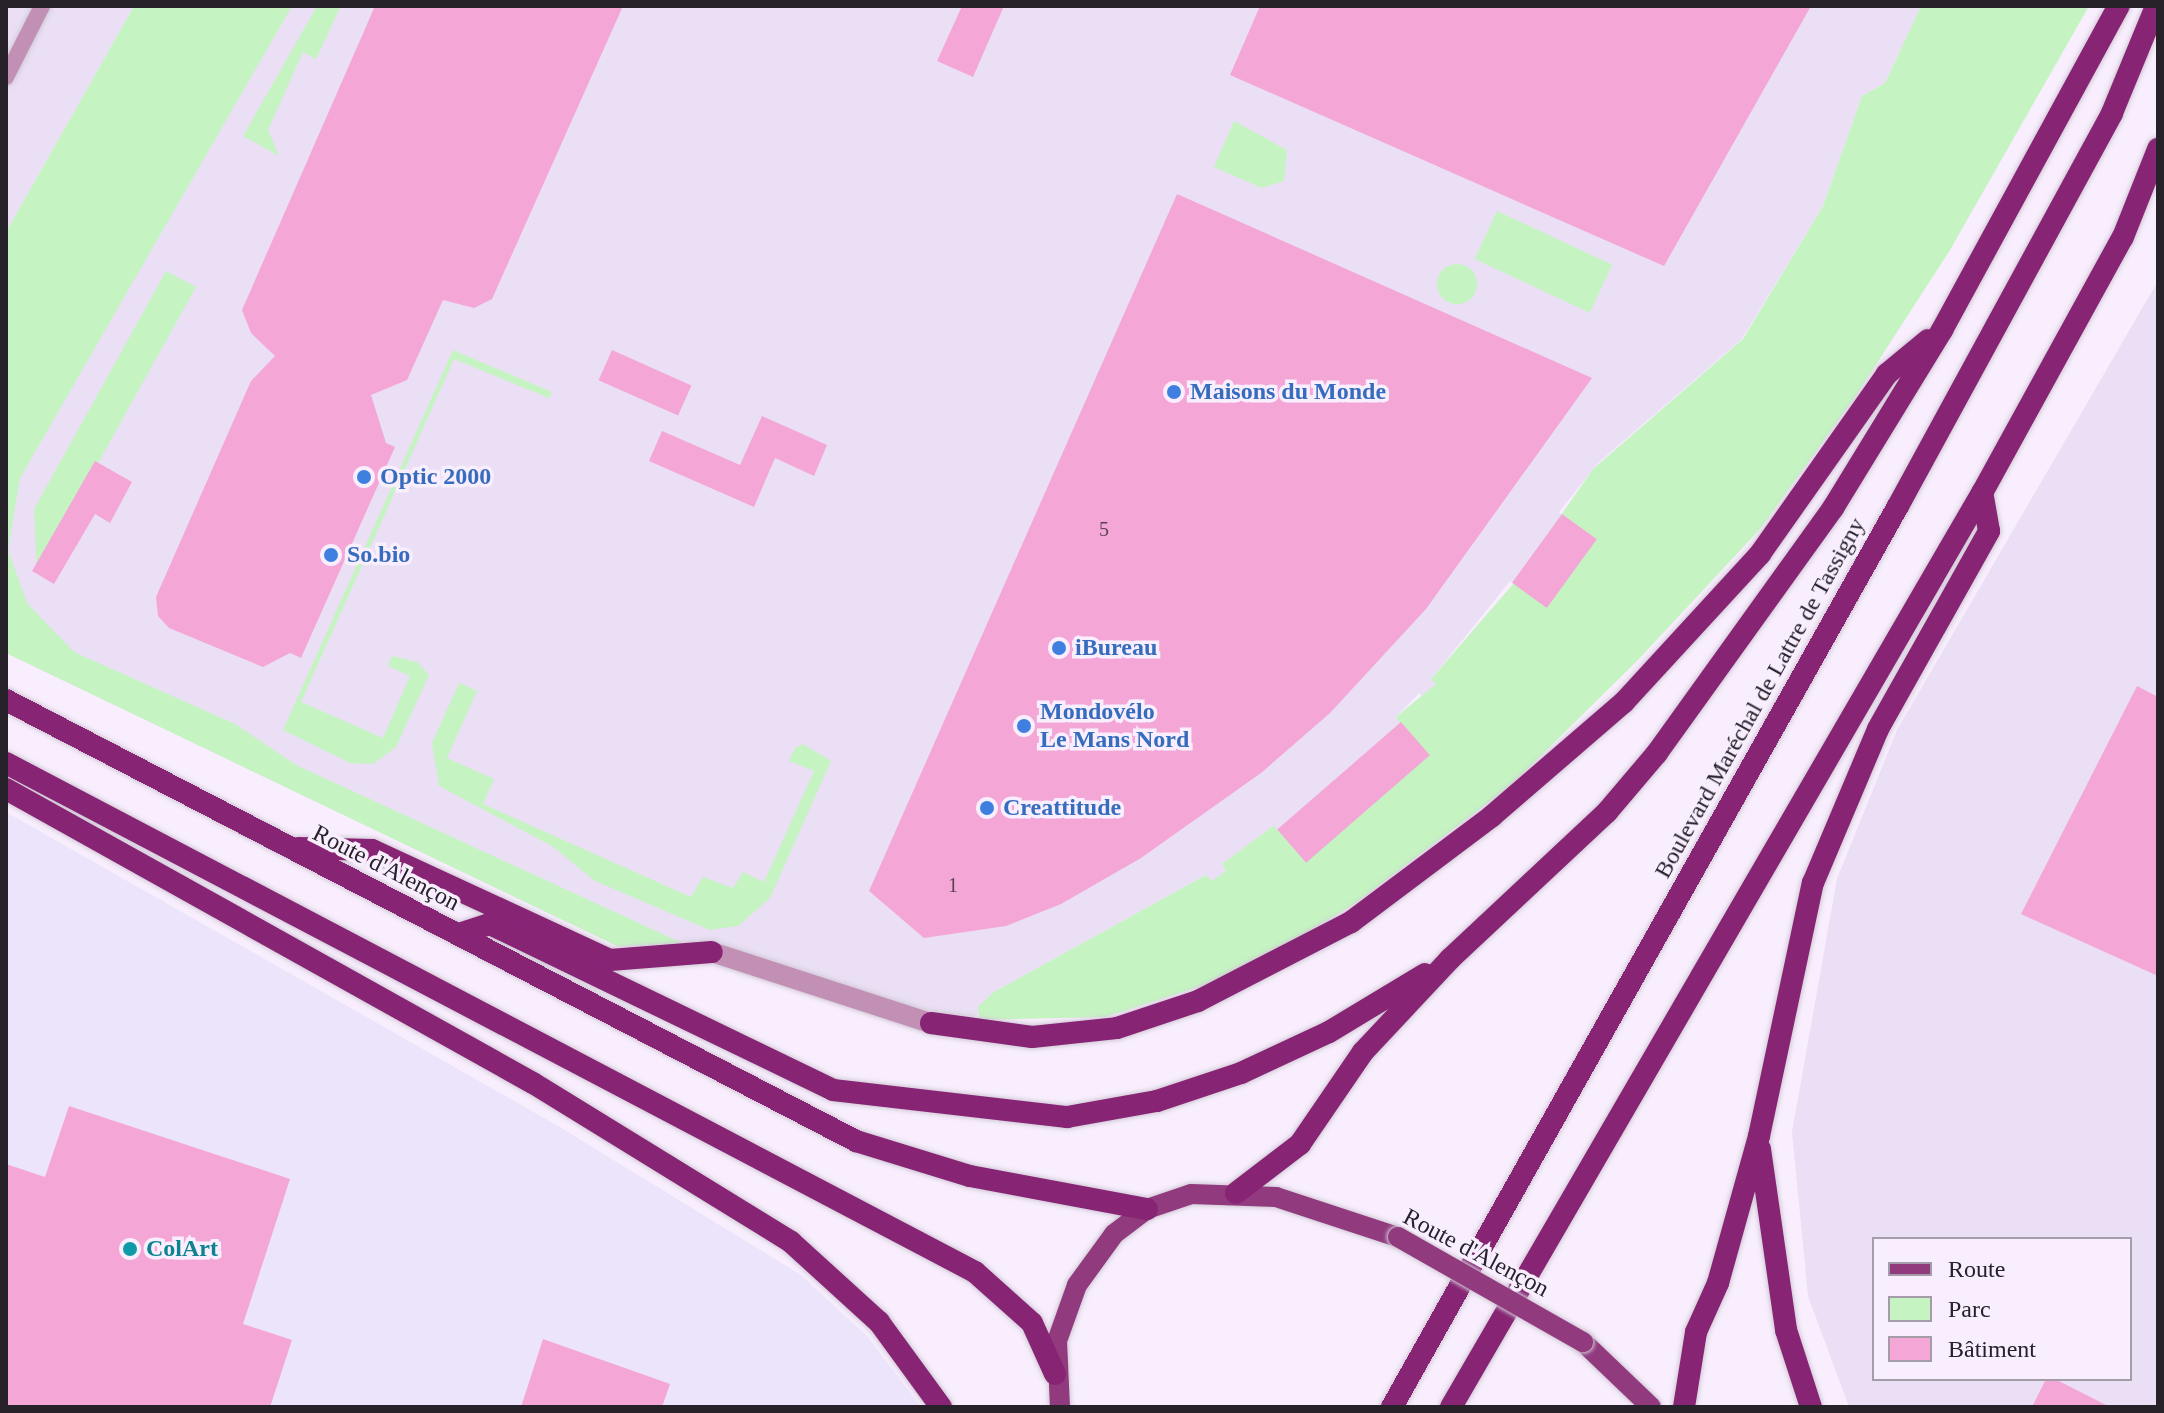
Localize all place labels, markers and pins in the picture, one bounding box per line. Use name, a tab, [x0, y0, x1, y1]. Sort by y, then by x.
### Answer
place label: Maisons du Monde	[1190, 378, 1386, 406]
marker: Maisons du Monde	[1165, 383, 1183, 401]
place label: Optic 2000	[380, 463, 491, 491]
marker: Optic 2000	[355, 468, 373, 486]
place label: So.bio	[347, 541, 410, 569]
marker: So.bio	[322, 546, 340, 564]
place label: iBureau	[1075, 634, 1157, 662]
marker: iBureau	[1050, 639, 1068, 657]
place label: Mondovélo Le Mans Nord	[1040, 698, 1189, 754]
marker: Mondovélo Le Mans Nord	[1015, 717, 1033, 735]
place label: Creattitude	[1003, 794, 1121, 822]
marker: Creattitude	[978, 799, 996, 817]
place label: ColArt	[146, 1235, 218, 1263]
marker: ColArt	[121, 1240, 139, 1258]

